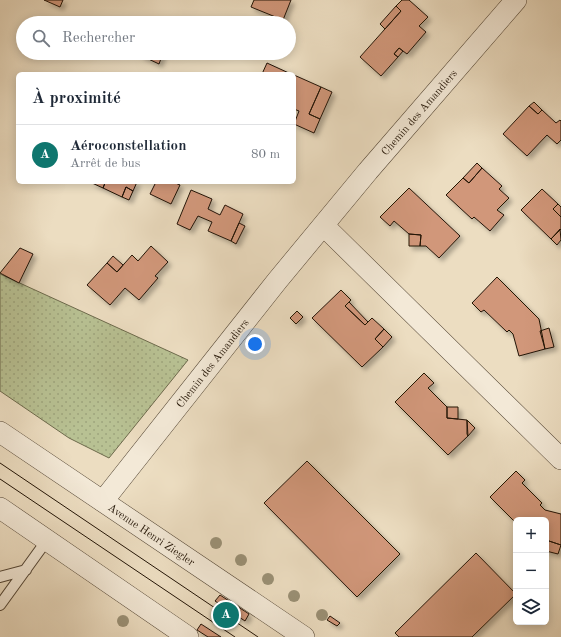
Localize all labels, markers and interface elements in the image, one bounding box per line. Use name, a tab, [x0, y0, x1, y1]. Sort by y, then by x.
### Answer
search box	[16, 16, 296, 60]
icon: search	[30, 27, 52, 49]
text: Rechercher	[62, 31, 135, 46]
street label: Chemin des Amandiers	[380, 68, 460, 158]
text: À proximité	[32, 90, 121, 107]
text: Aéroconstellation	[70, 139, 187, 154]
text: A	[40, 148, 50, 161]
text: 80 m	[251, 148, 280, 161]
text: Arrêt de bus	[70, 157, 140, 170]
street label: Chemin des Amandiers	[175, 317, 252, 410]
your location	[245, 334, 265, 354]
street label: Avenue Henri Ziegler	[105, 502, 197, 569]
map controls	[513, 517, 549, 625]
button: +	[513, 517, 549, 553]
button: −	[513, 553, 549, 589]
button: layers	[513, 589, 549, 625]
pin: A	[213, 600, 239, 630]

